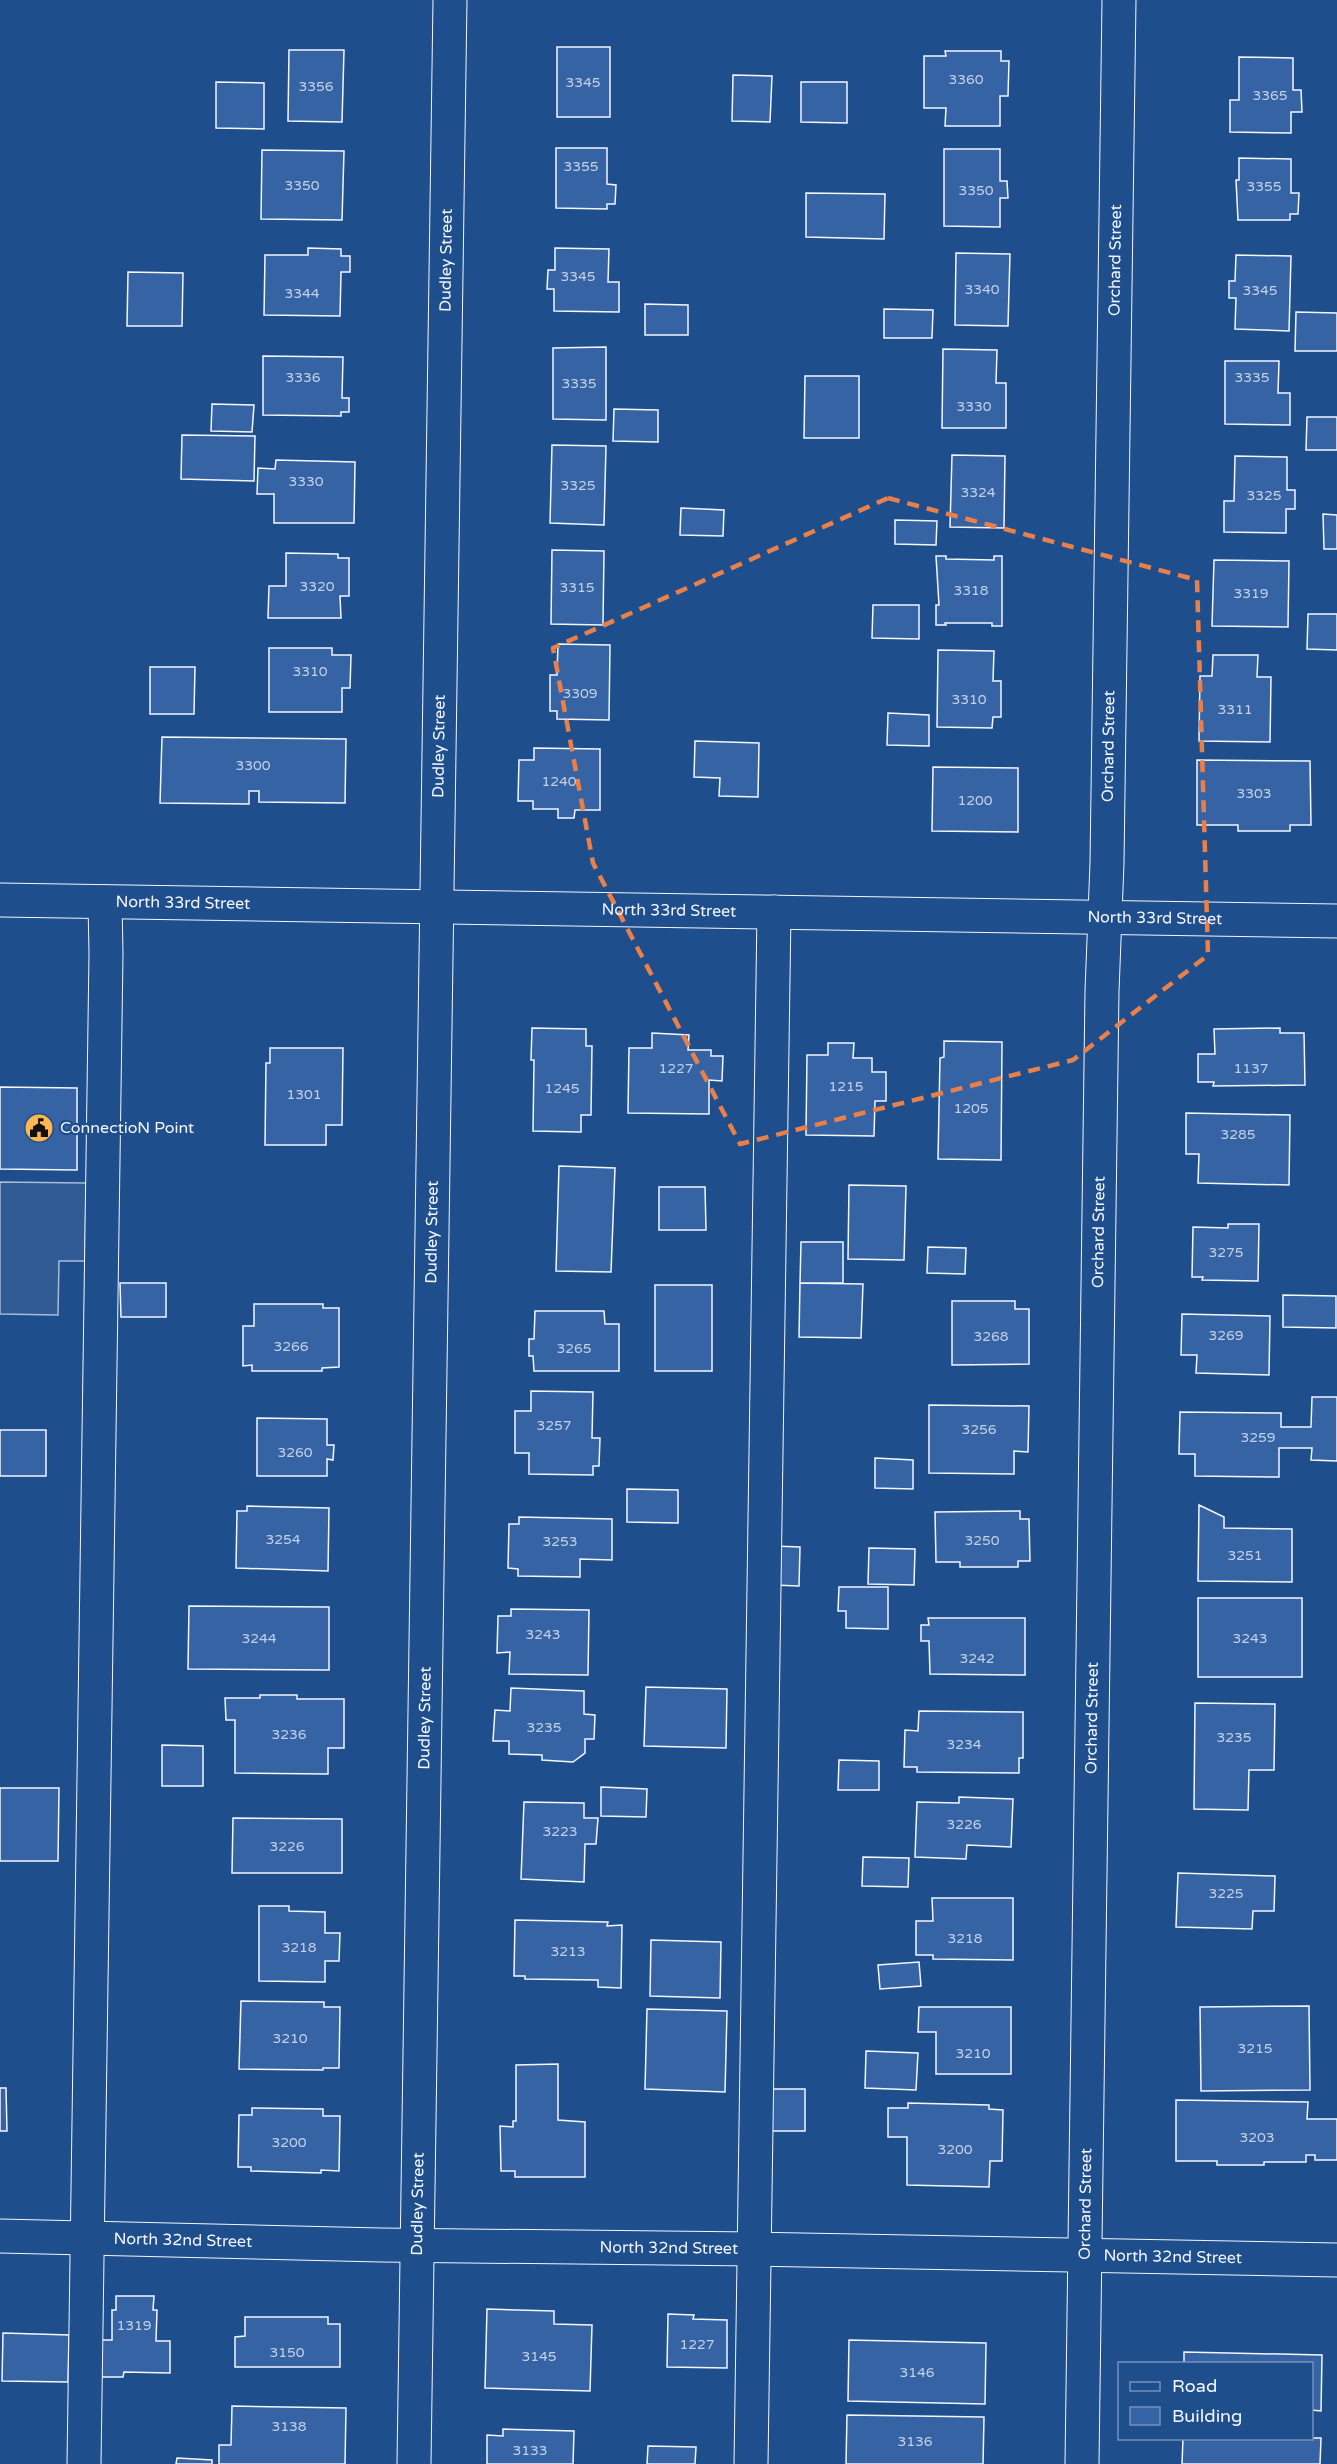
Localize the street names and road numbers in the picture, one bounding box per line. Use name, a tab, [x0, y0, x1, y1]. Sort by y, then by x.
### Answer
street label: Orchard Street	[1105, 204, 1126, 316]
street label: Dudley Street	[435, 208, 457, 312]
street label: Orchard Street	[1098, 690, 1119, 802]
street label: Dudley Street	[428, 694, 450, 798]
street label: North 33rd Street	[116, 892, 250, 914]
street label: North 33rd Street	[601, 899, 736, 922]
street label: North 33rd Street	[1087, 907, 1222, 929]
street label: Orchard Street	[1088, 1176, 1109, 1288]
street label: Dudley Street	[421, 1180, 443, 1284]
street label: Orchard Street	[1081, 1662, 1103, 1774]
street label: Dudley Street	[414, 1666, 436, 1770]
street label: Orchard Street	[1075, 2148, 1096, 2260]
street label: Dudley Street	[407, 2152, 429, 2256]
street label: North 32nd Street	[113, 2229, 252, 2252]
street label: North 32nd Street	[600, 2237, 738, 2259]
street label: North 32nd Street	[1103, 2246, 1242, 2268]

